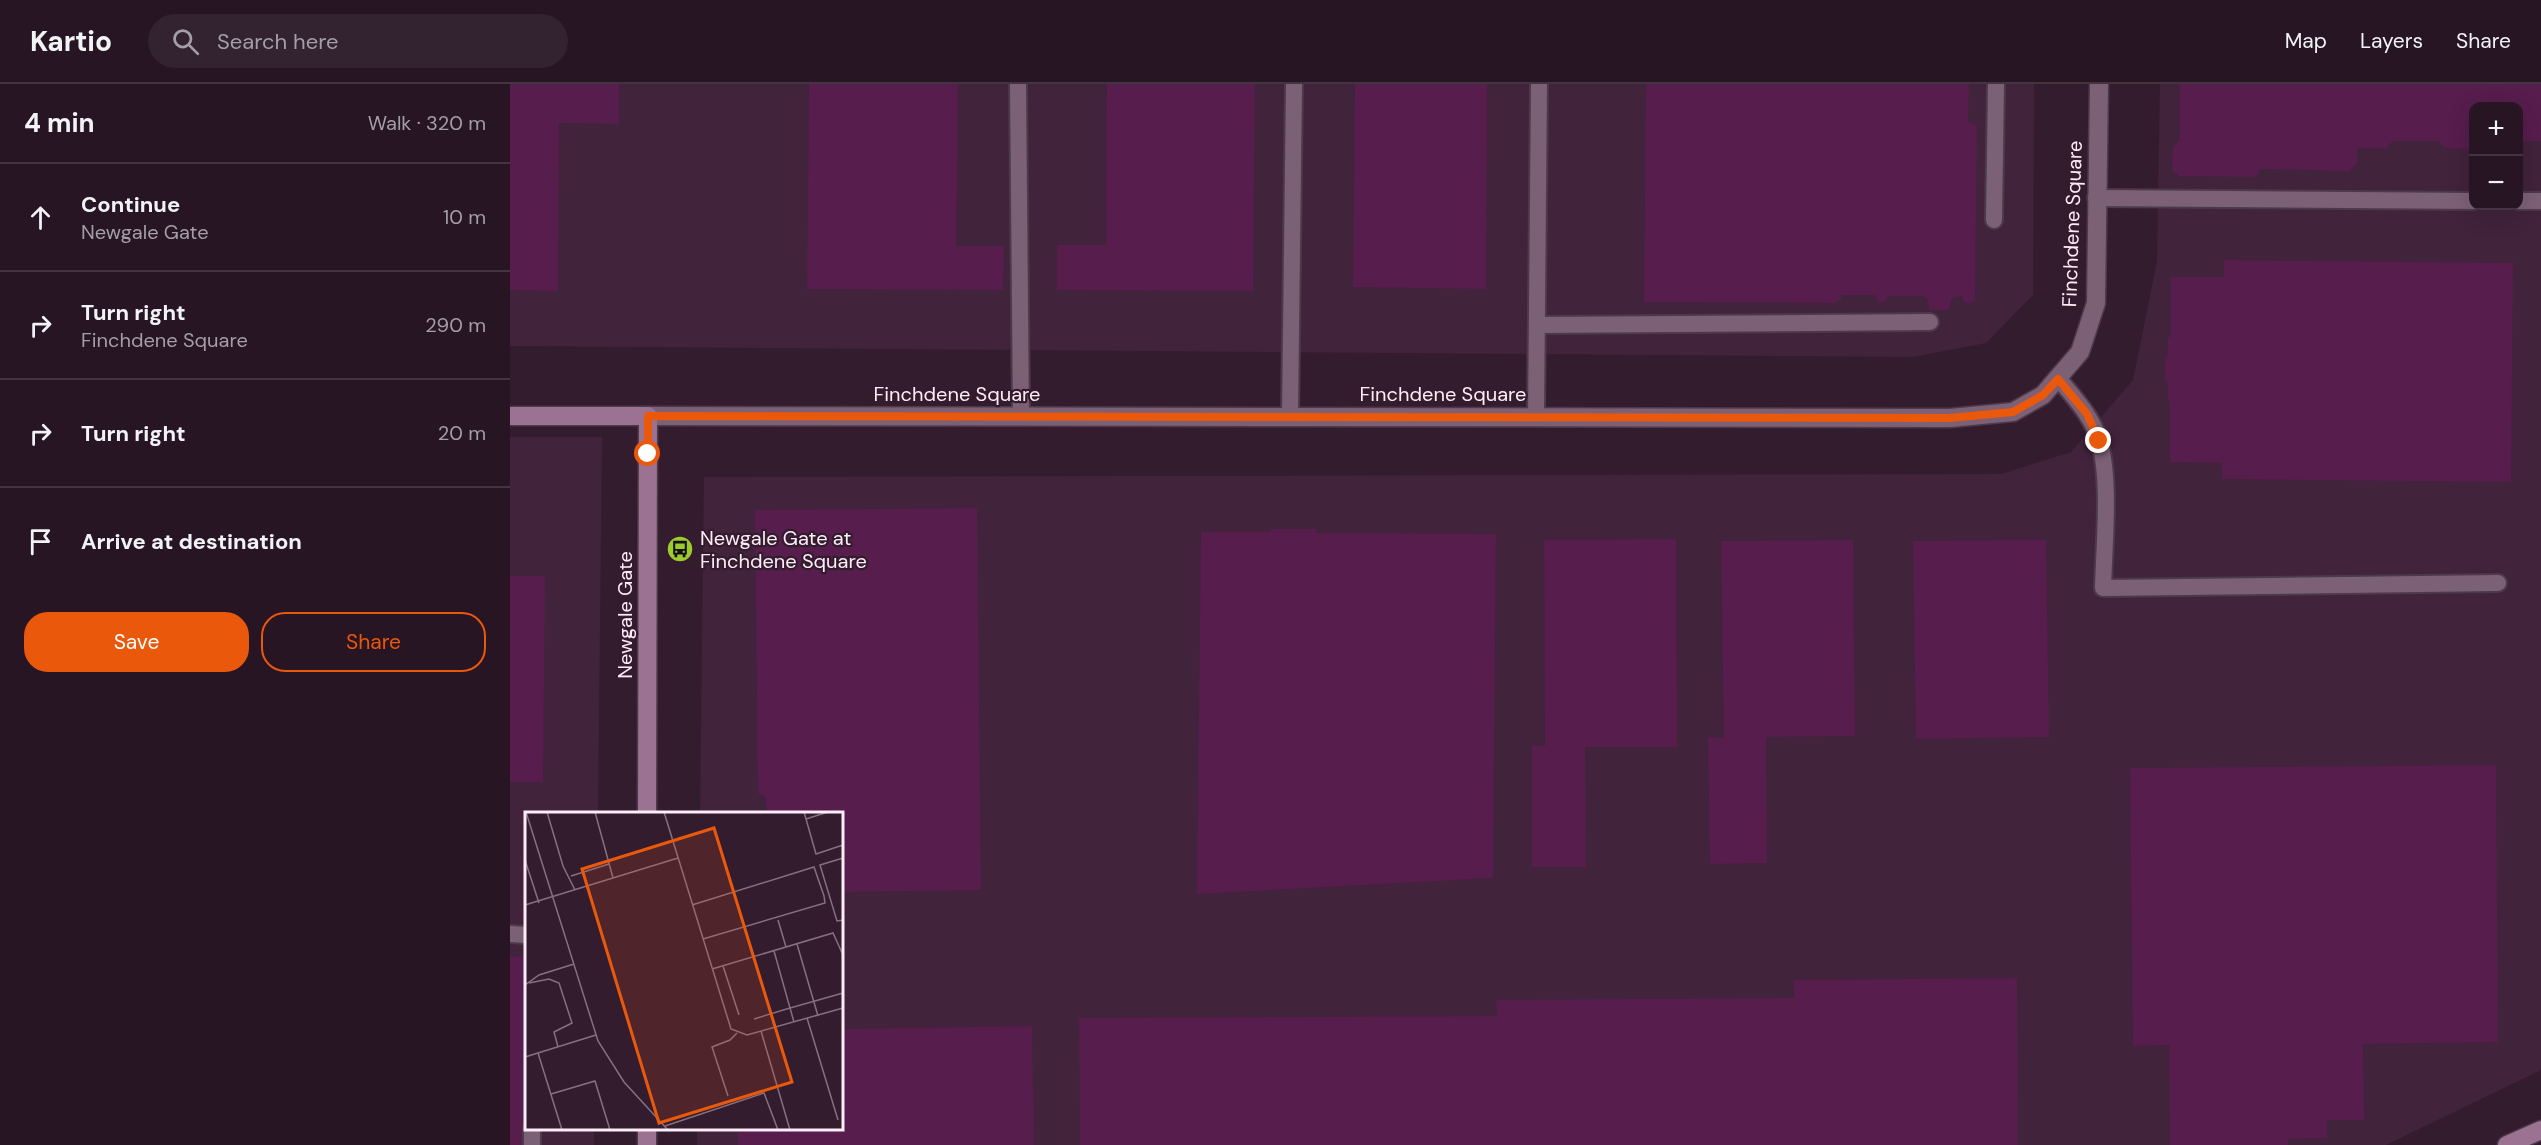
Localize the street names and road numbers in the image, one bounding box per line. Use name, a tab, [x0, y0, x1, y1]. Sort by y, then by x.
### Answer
street label: Finchdene Square	[2056, 140, 2088, 308]
street label: Finchdene Square	[874, 381, 1040, 407]
street label: Finchdene Square	[1360, 381, 1526, 407]
street label: Newgale Gate	[612, 551, 638, 679]

